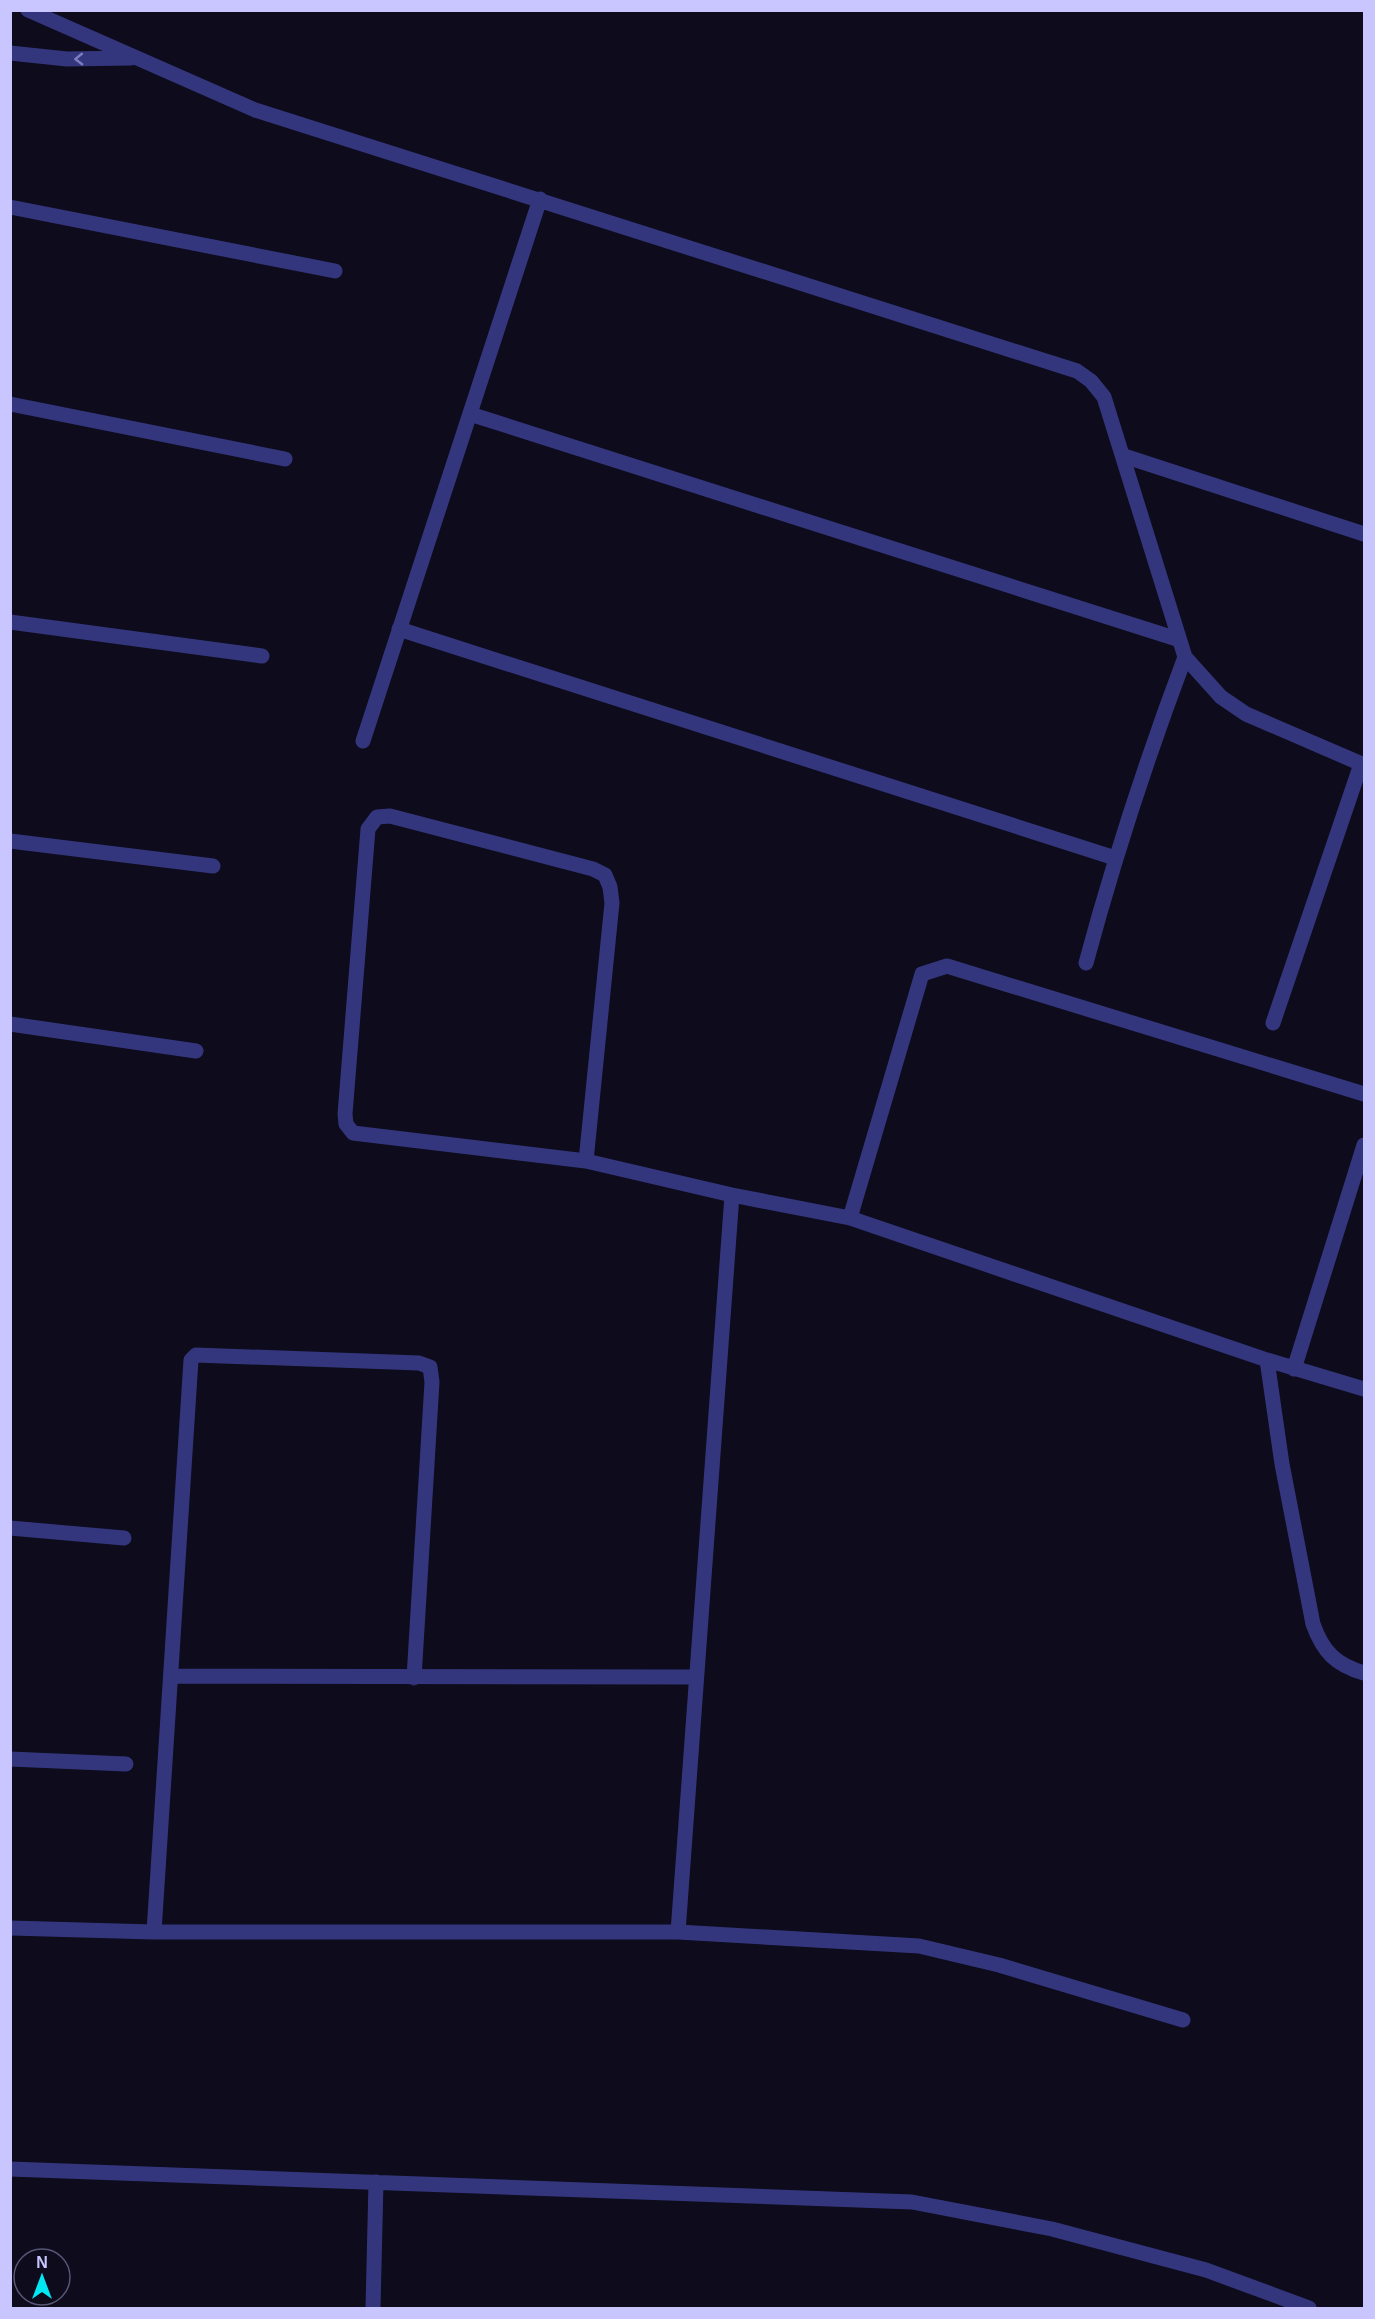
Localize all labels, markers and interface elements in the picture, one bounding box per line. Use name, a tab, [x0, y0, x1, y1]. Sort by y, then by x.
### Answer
one-way arrow	[74, 53, 83, 65]
north arrow	[12, 2247, 72, 2307]
text: N	[36, 2254, 48, 2271]

